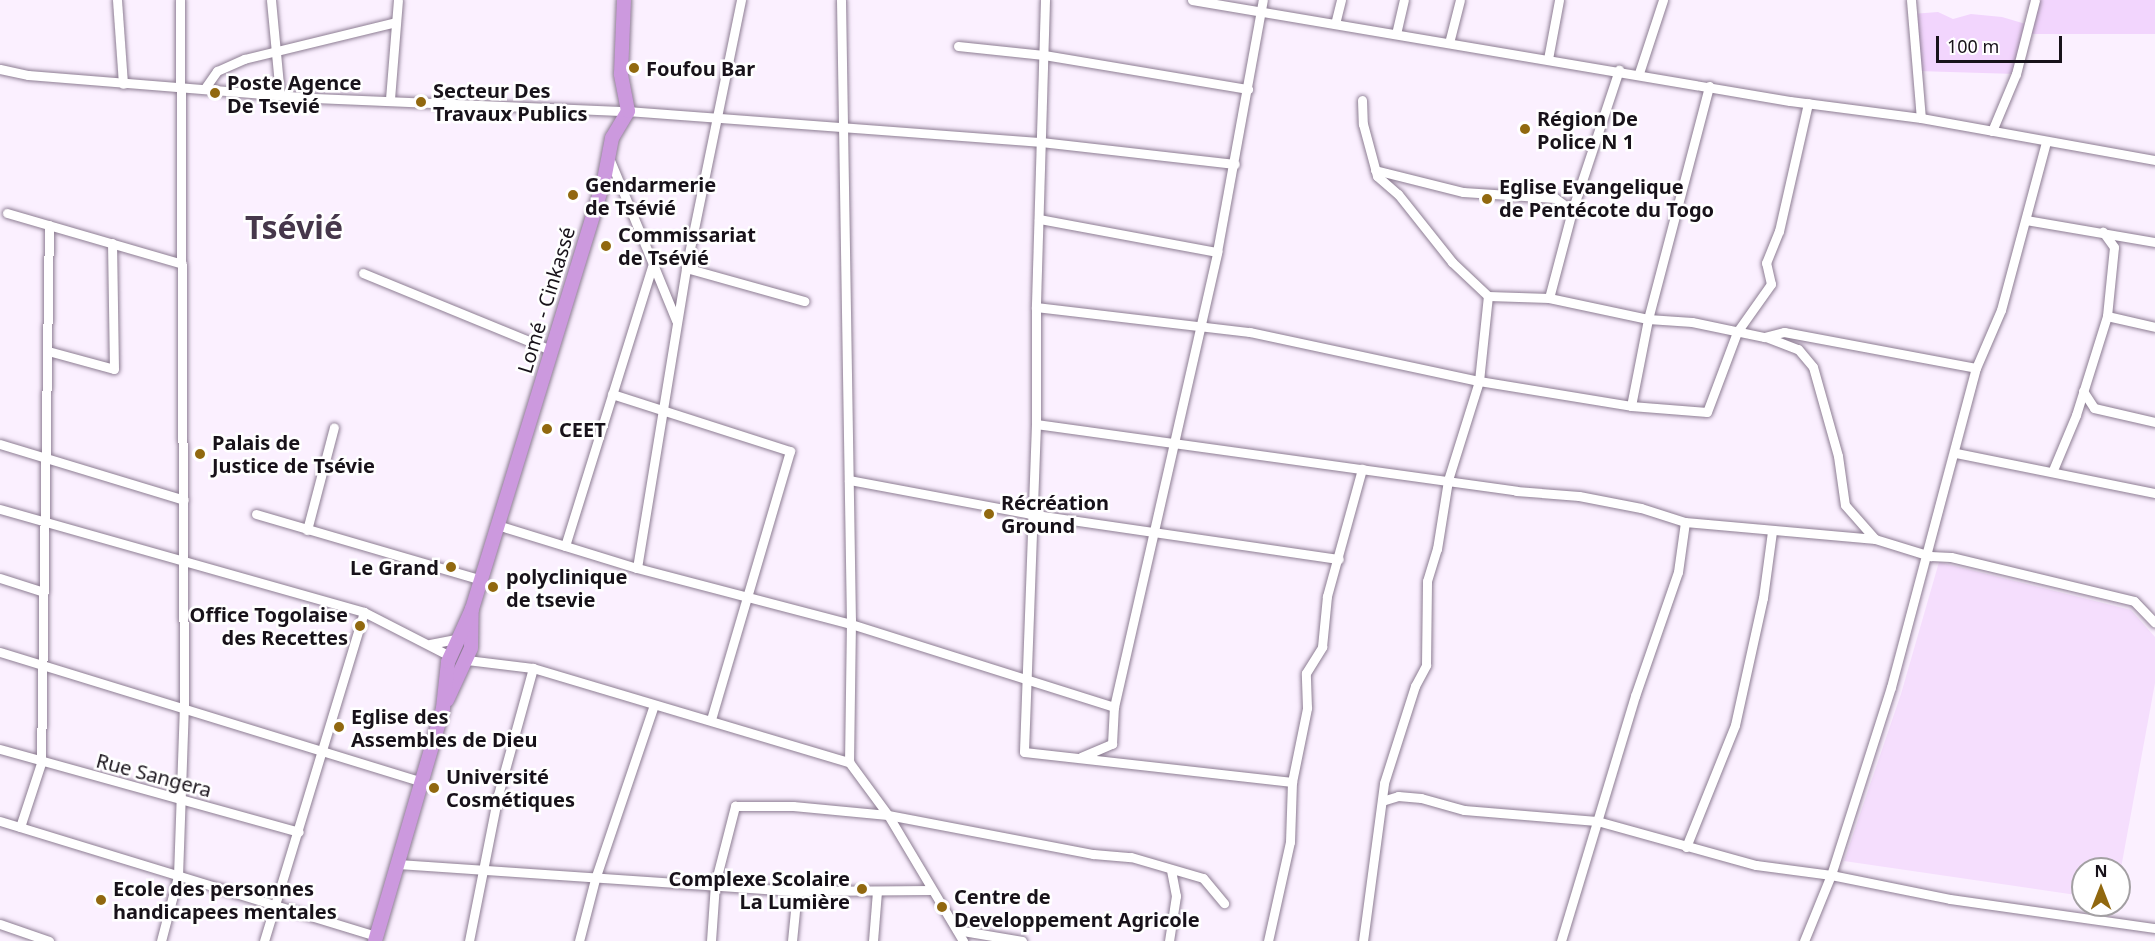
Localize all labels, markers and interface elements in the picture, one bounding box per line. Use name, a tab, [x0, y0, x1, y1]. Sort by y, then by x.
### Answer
scale bar	[1939, 24, 2065, 62]
text: 100 m	[1947, 34, 1999, 58]
place label: Foufou Bar	[646, 56, 755, 80]
marker: Foufou Bar	[627, 61, 641, 75]
place label: Poste Agence De Tsevié	[227, 70, 361, 117]
place label: Secteur Des Travaux Publics	[433, 78, 588, 125]
marker: Poste Agence De Tsevié	[208, 86, 222, 100]
marker: Secteur Des Travaux Publics	[414, 95, 428, 109]
place label: Région De Police N 1	[1537, 106, 1638, 153]
marker: Région De Police N 1	[1518, 122, 1532, 136]
place label: Gendarmerie de Tsévié	[585, 172, 716, 219]
place label: Eglise Evangelique de Pentécote du Togo	[1499, 175, 1714, 222]
marker: Gendarmerie de Tsévié	[566, 188, 580, 202]
marker: Eglise Evangelique de Pentécote du Togo	[1480, 192, 1494, 206]
district label: Tsévié	[245, 208, 343, 246]
place label: Commissariat de Tsévié	[618, 222, 756, 269]
street label: Lomé - Cinkassé	[512, 224, 580, 376]
marker: Commissariat de Tsévié	[599, 239, 613, 253]
place label: CEET	[559, 417, 606, 441]
marker: CEET	[540, 422, 554, 436]
place label: Palais de Justice de Tsévie	[212, 430, 375, 477]
marker: Palais de Justice de Tsévie	[193, 447, 207, 461]
place label: Récréation Ground	[1001, 490, 1109, 537]
marker: Récréation Ground	[982, 507, 996, 521]
place label: Le Grand	[350, 555, 439, 579]
marker: Le Grand	[444, 560, 458, 574]
place label: polyclinique de tsevie	[506, 564, 627, 611]
marker: polyclinique de tsevie	[484, 578, 502, 596]
place label: Office Togolaise des Recettes	[190, 602, 348, 649]
marker: Office Togolaise des Recettes	[353, 619, 367, 633]
place label: Eglise des Assembles de Dieu	[351, 704, 537, 751]
marker: Eglise des Assembles de Dieu	[332, 720, 346, 734]
street label: Rue Sangera	[94, 748, 214, 802]
place label: Université Cosmétiques	[446, 765, 575, 812]
marker: Université Cosmétiques	[427, 781, 441, 795]
north arrow	[2071, 857, 2131, 917]
text: N	[2094, 860, 2108, 882]
place label: Complexe Scolaire La Lumière	[668, 866, 850, 913]
place label: Ecole des personnes handicapees mentales	[113, 876, 337, 923]
marker: Complexe Scolaire La Lumière	[855, 882, 869, 896]
place label: Centre de Developpement Agricole	[954, 884, 1200, 931]
marker: Ecole des personnes handicapees mentales	[94, 893, 108, 907]
marker: Centre de Developpement Agricole	[935, 900, 949, 914]

